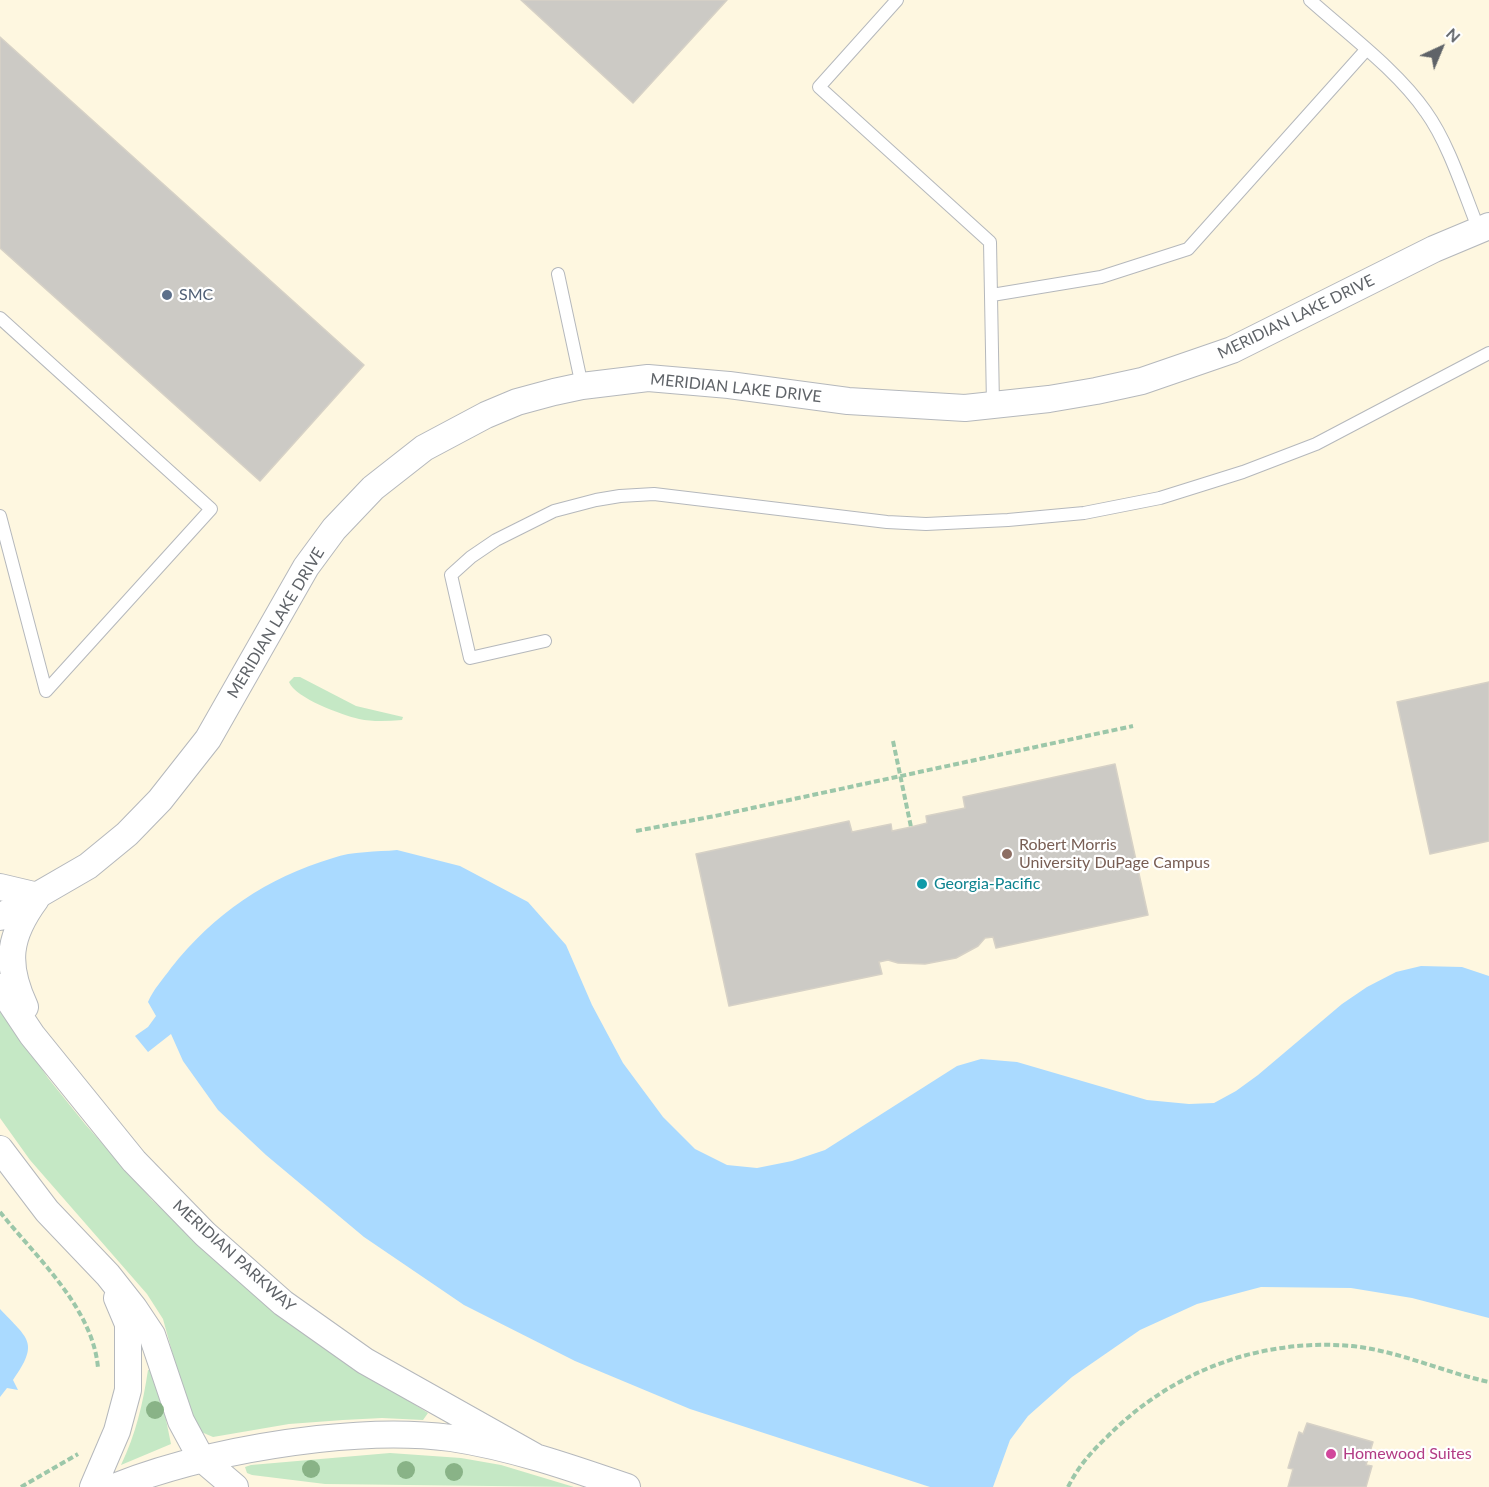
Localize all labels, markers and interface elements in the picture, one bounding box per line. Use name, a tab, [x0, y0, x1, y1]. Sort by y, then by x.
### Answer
north arrow	[1411, 18, 1471, 78]
text: N	[1443, 24, 1465, 46]
street label: MERIDIAN LAKE DRIVE	[1214, 271, 1378, 363]
place label: SMC	[179, 285, 213, 305]
marker: SMC	[160, 288, 174, 302]
street label: MERIDIAN LAKE DRIVE	[649, 369, 823, 407]
street label: MERIDIAN LAKE DRIVE	[223, 544, 329, 702]
place label: Robert Morris University DuPage Campus	[1019, 835, 1210, 873]
marker: Robert Morris University DuPage Campus	[1000, 847, 1014, 861]
place label: Georgia-Pacific	[934, 874, 1040, 894]
marker: Georgia-Pacific	[915, 877, 929, 891]
street label: MERIDIAN PARKWAY	[169, 1196, 299, 1316]
place label: Homewood Suites	[1343, 1444, 1472, 1464]
marker: Homewood Suites	[1324, 1447, 1338, 1461]

